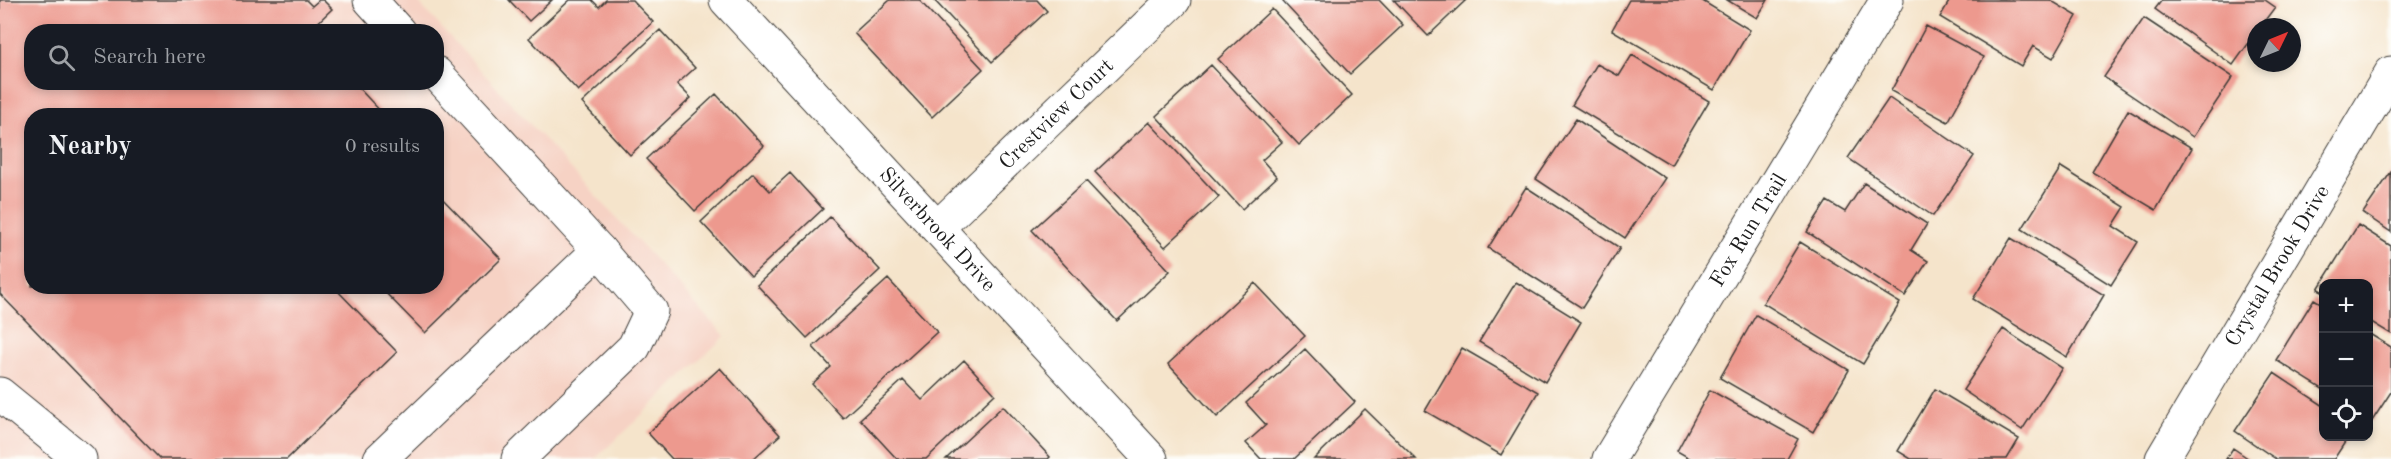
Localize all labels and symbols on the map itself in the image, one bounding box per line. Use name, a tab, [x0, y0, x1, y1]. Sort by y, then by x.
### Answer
north arrow	[2247, 18, 2301, 72]
street label: Crestview Court	[996, 55, 1118, 174]
street label: Silverbrook Drive	[875, 164, 999, 296]
street label: Fox Run Trail	[1707, 170, 1791, 291]
street label: Crystal Brook Drive	[2222, 182, 2334, 351]

